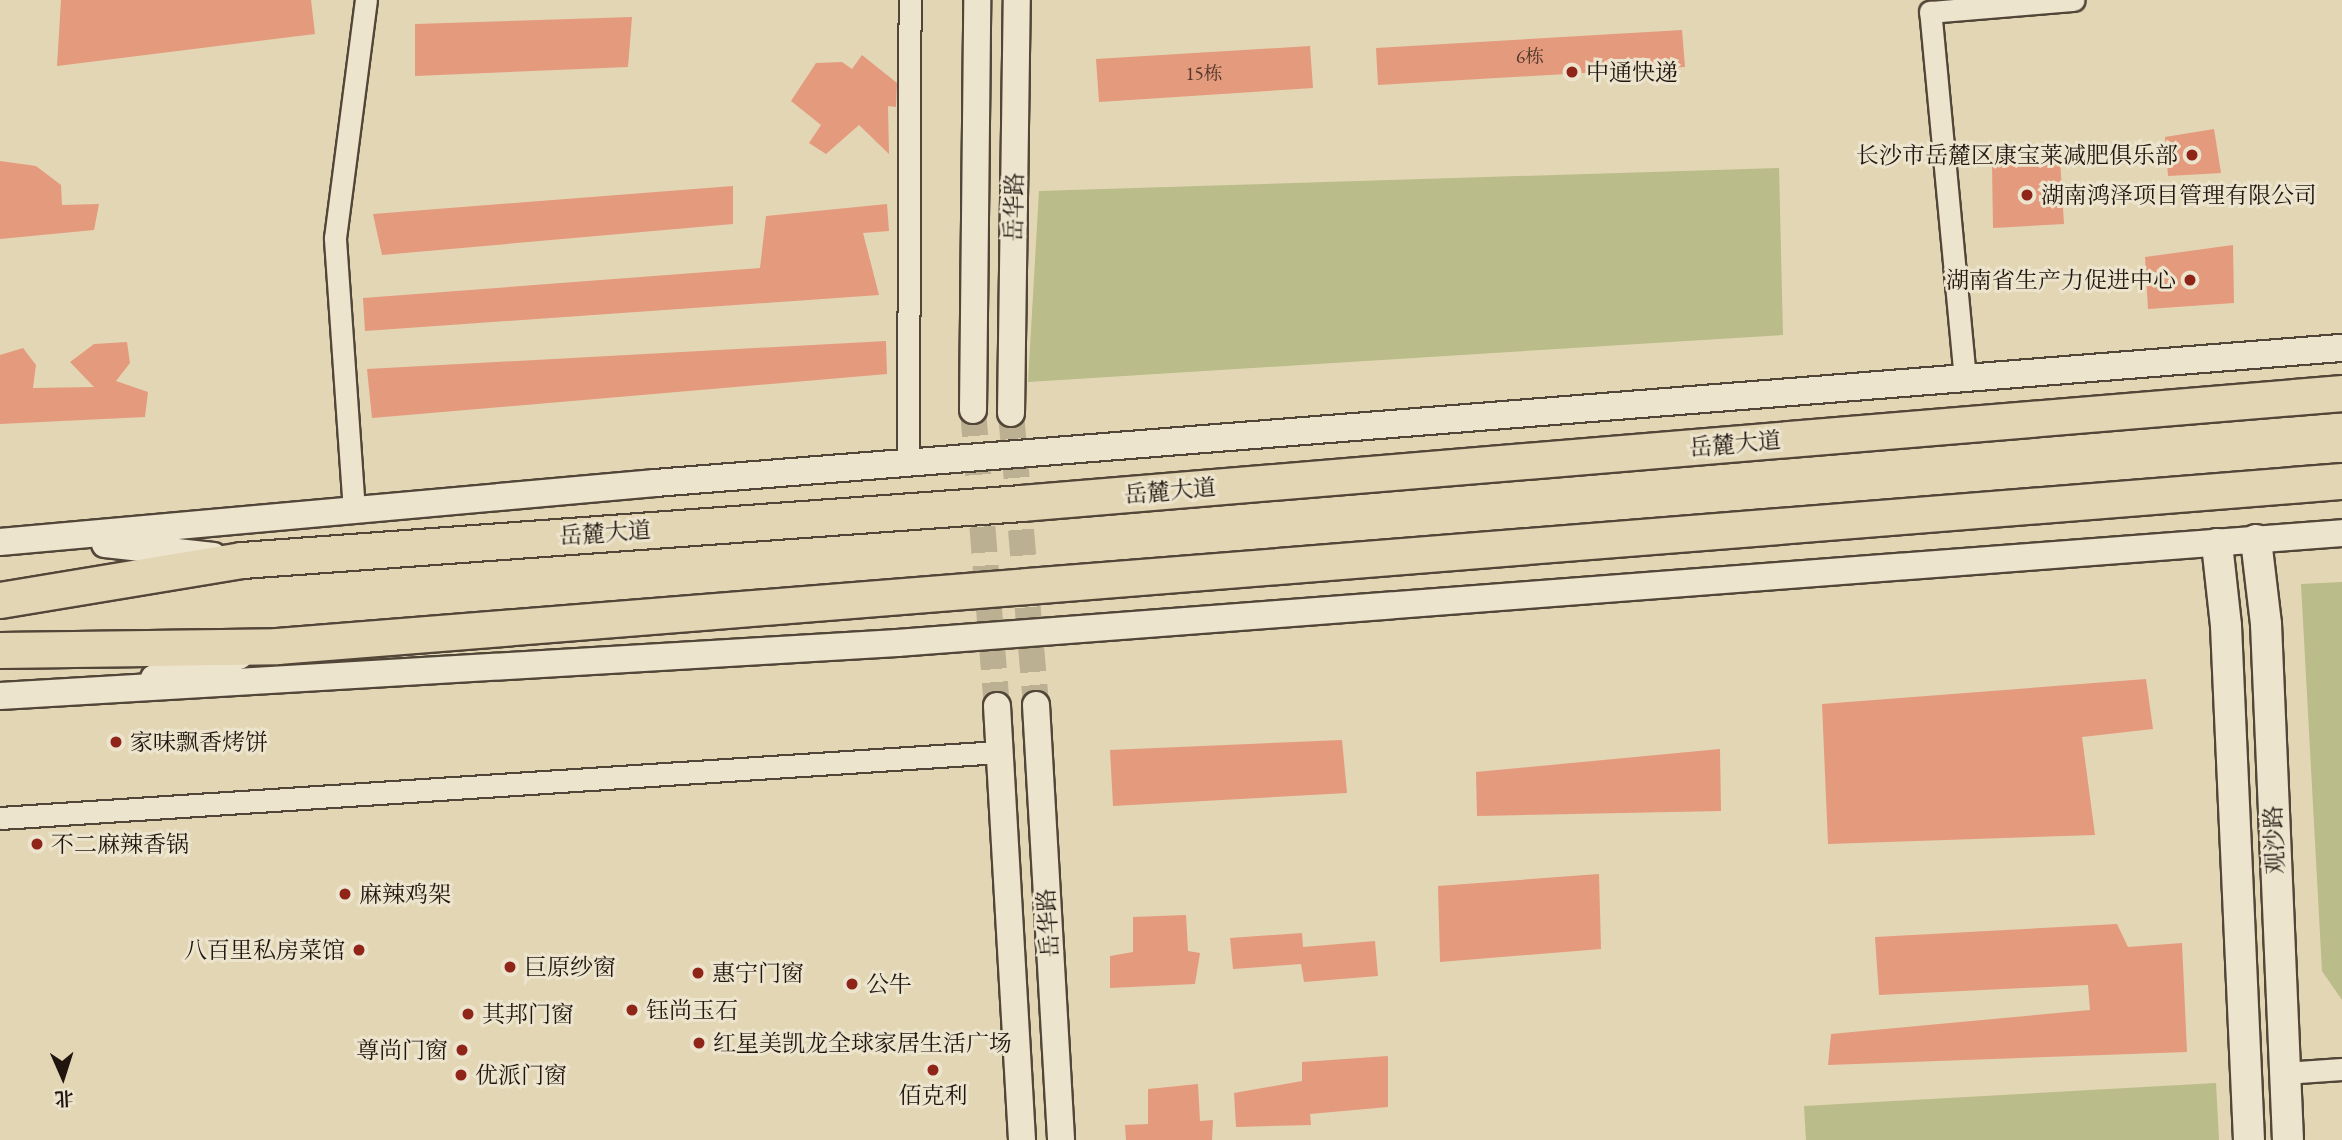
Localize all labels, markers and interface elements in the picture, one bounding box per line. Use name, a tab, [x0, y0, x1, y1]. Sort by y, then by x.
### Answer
house number: 6栋	[1516, 46, 1544, 68]
place label: 中通快递	[1586, 58, 1678, 86]
house number: 15栋	[1185, 63, 1223, 85]
marker: 中通快递	[1564, 64, 1580, 80]
place label: 长沙市岳麓区康宝莱减肥俱乐部	[1856, 141, 2178, 169]
marker: 长沙市岳麓区康宝莱减肥俱乐部	[2184, 147, 2200, 163]
street label: 岳华路	[1000, 172, 1028, 242]
place label: 湖南鸿泽项目管理有限公司	[2041, 181, 2317, 209]
marker: 湖南鸿泽项目管理有限公司	[2019, 187, 2035, 203]
place label: 湖南省生产力促进中心	[1946, 266, 2176, 294]
marker: 湖南省生产力促进中心	[2182, 272, 2198, 288]
street label: 岳麓大道	[1688, 426, 1782, 462]
street label: 岳麓大道	[1123, 473, 1217, 509]
street label: 岳麓大道	[558, 516, 652, 550]
place label: 家味飘香烤饼	[130, 728, 268, 756]
marker: 家味飘香烤饼	[108, 734, 124, 750]
street label: 观沙路	[2259, 805, 2289, 875]
place label: 不二麻辣香锅	[51, 830, 189, 858]
marker: 不二麻辣香锅	[29, 836, 45, 852]
place label: 麻辣鸡架	[359, 880, 451, 908]
marker: 麻辣鸡架	[337, 886, 353, 902]
street label: 岳华路	[1032, 888, 1064, 958]
place label: 八百里私房菜馆	[184, 936, 345, 964]
marker: 八百里私房菜馆	[351, 942, 367, 958]
place label: 巨原纱窗	[524, 953, 616, 981]
marker: 巨原纱窗	[502, 959, 518, 975]
place label: 惠宁门窗	[712, 959, 804, 987]
marker: 惠宁门窗	[690, 965, 706, 981]
place label: 公牛	[866, 970, 912, 998]
marker: 公牛	[844, 976, 860, 992]
place label: 钰尚玉石	[646, 996, 738, 1024]
place label: 其邦门窗	[482, 1000, 574, 1028]
marker: 钰尚玉石	[624, 1002, 640, 1018]
marker: 其邦门窗	[460, 1006, 476, 1022]
place label: 红星美凯龙全球家居生活广场	[713, 1029, 1012, 1057]
marker: 红星美凯龙全球家居生活广场	[691, 1035, 707, 1051]
place label: 尊尚门窗	[356, 1036, 448, 1064]
north arrow	[28, 1042, 98, 1112]
marker: 尊尚门窗	[454, 1042, 470, 1058]
place label: 优派门窗	[475, 1061, 567, 1089]
marker: 佰克利	[925, 1062, 941, 1078]
marker: 优派门窗	[453, 1067, 469, 1083]
place label: 佰克利	[899, 1081, 967, 1109]
text: 北	[54, 1085, 74, 1111]

